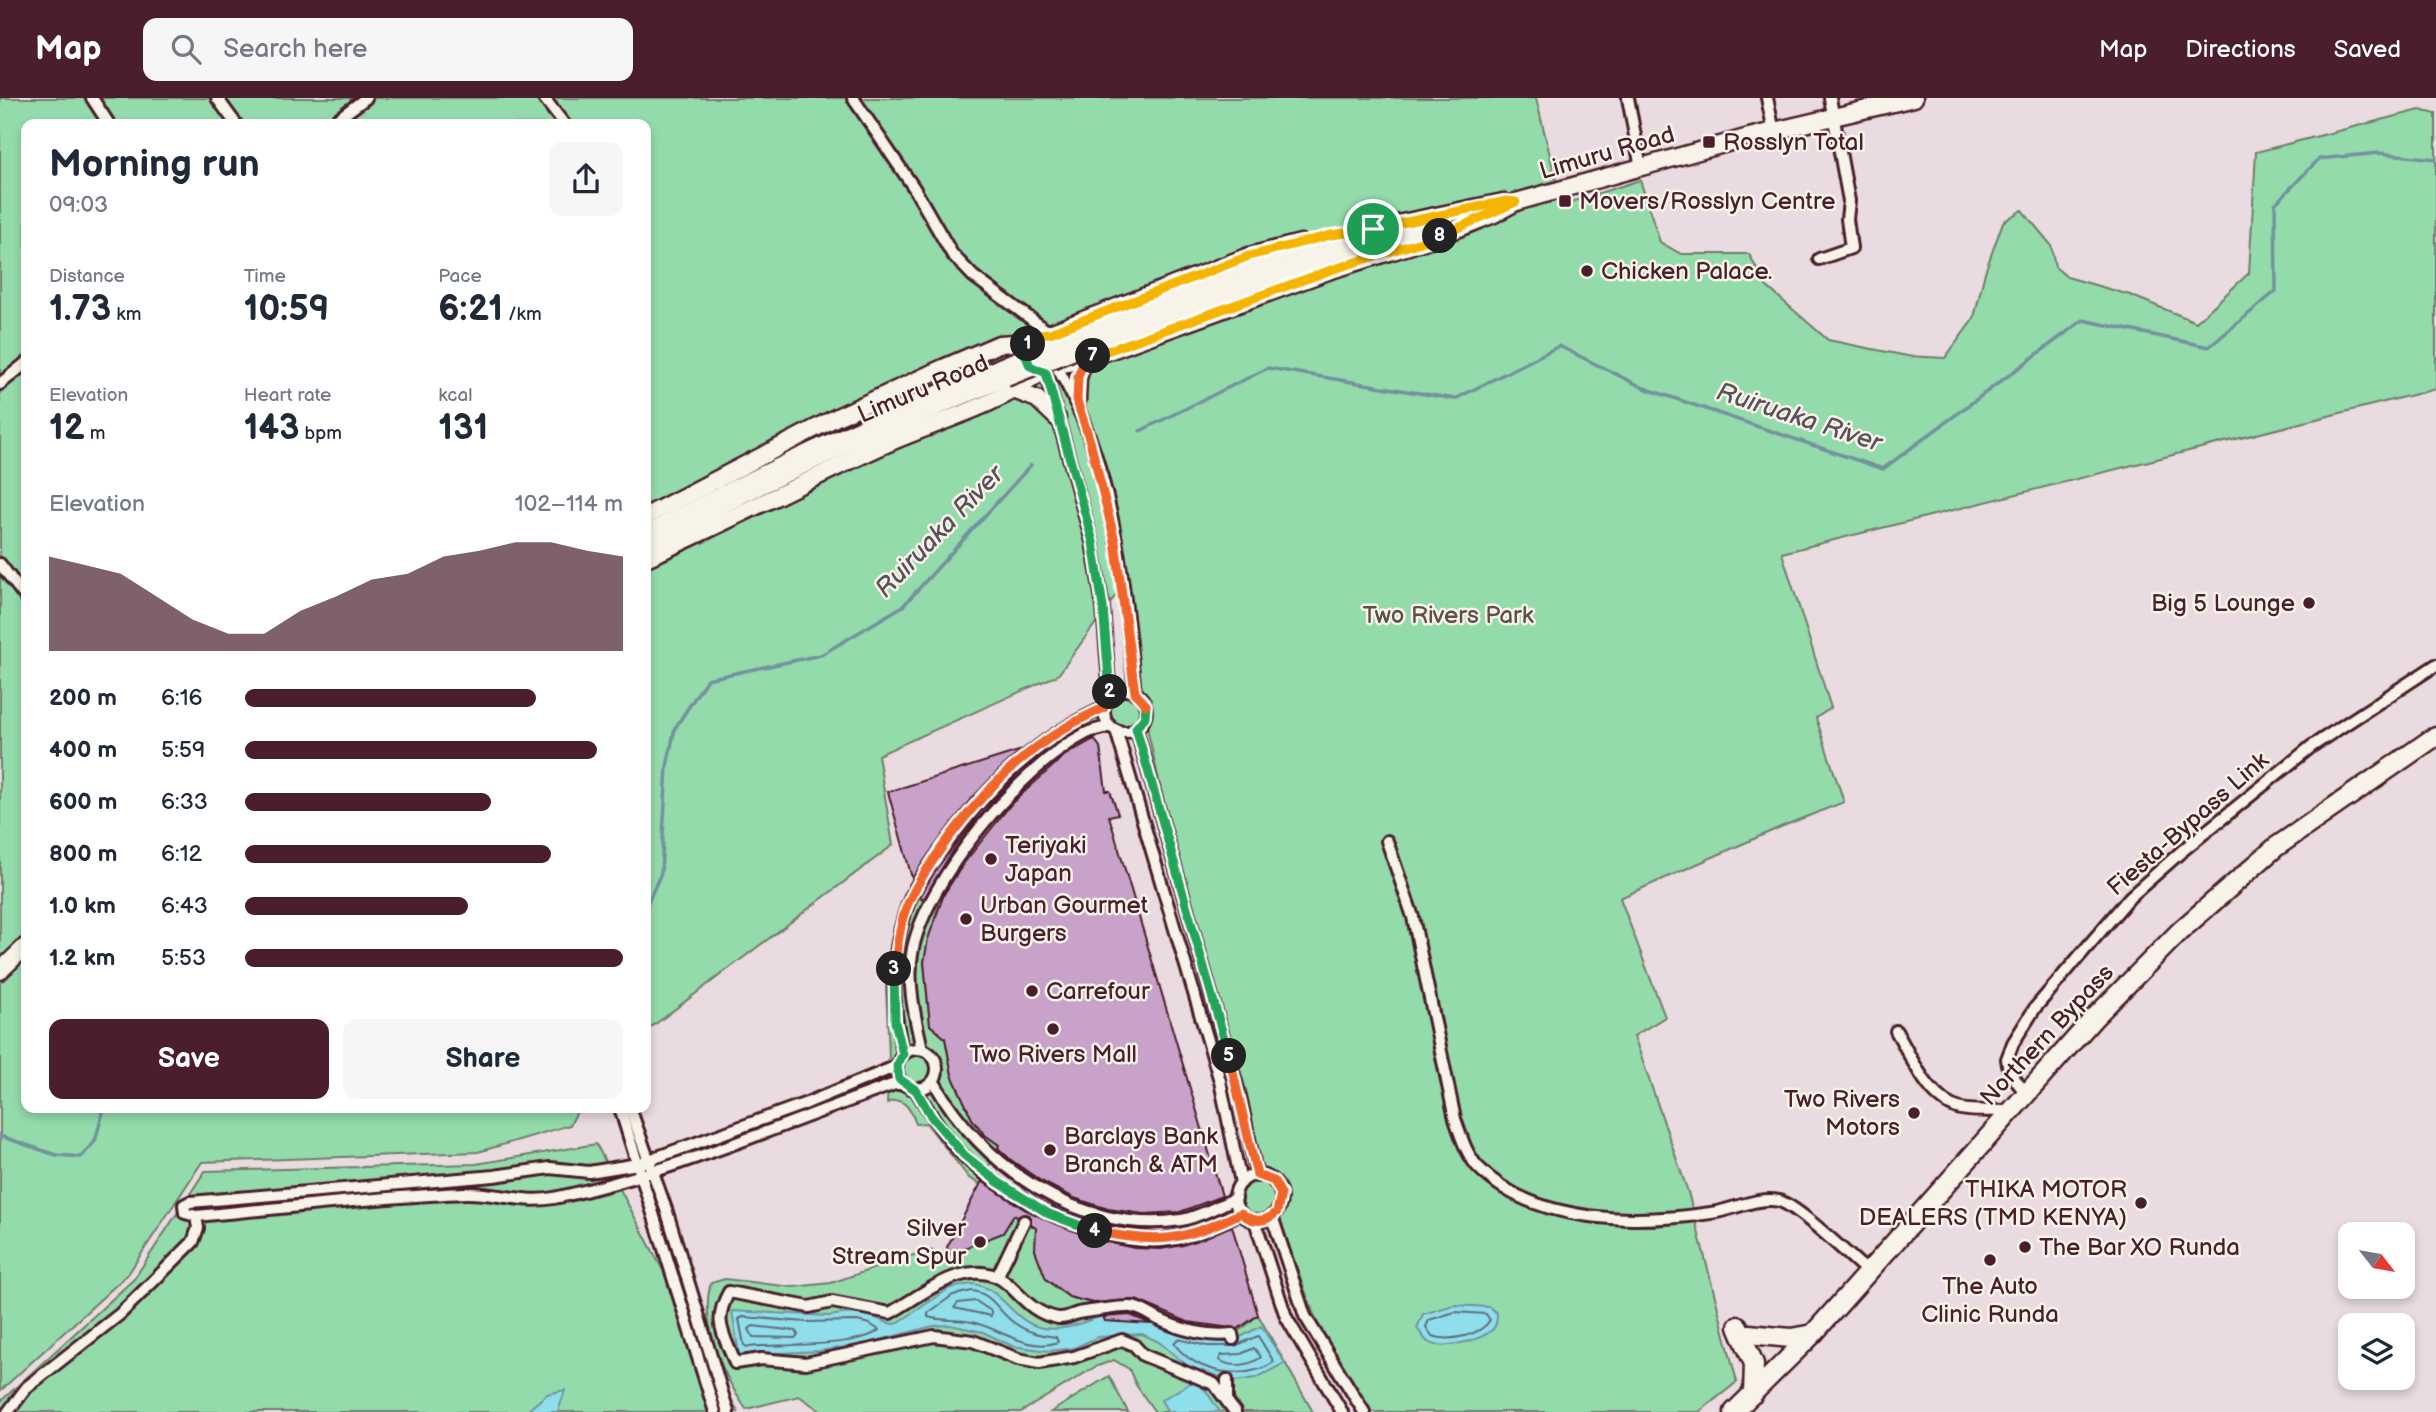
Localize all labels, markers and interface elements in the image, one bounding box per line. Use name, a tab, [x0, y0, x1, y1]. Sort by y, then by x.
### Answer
search box	[143, 18, 633, 81]
text: Map	[35, 29, 101, 69]
icon: search	[167, 30, 205, 68]
text: Search here	[223, 34, 367, 65]
text: Map	[2099, 35, 2147, 64]
text: Directions	[2185, 35, 2296, 64]
text: Saved	[2334, 35, 2401, 64]
street label: Limuru Road	[1536, 120, 1678, 186]
place label: Rosslyn Total	[1723, 128, 1864, 157]
marker: Rosslyn Total	[1701, 134, 1717, 150]
text: Morning run	[49, 142, 260, 187]
button: share	[549, 142, 623, 216]
place label: Movers/Rosslyn Centre	[1579, 187, 1835, 216]
text: 09:03	[49, 191, 108, 219]
marker: Movers/Rosslyn Centre	[1557, 193, 1573, 209]
pin	[1343, 199, 1403, 259]
icon: arrive	[1354, 210, 1392, 248]
pin: 8	[1422, 218, 1458, 254]
text: 8	[1434, 224, 1445, 247]
place label: Chicken Palace.	[1601, 257, 1773, 286]
marker: Chicken Palace.	[1579, 263, 1595, 279]
text: Distance	[49, 265, 125, 288]
text: Time	[244, 265, 286, 288]
text: Pace	[438, 265, 482, 288]
text: 1.73	[49, 288, 111, 331]
text: 10:59	[244, 288, 329, 331]
text: 6:21	[438, 288, 503, 331]
text: km	[111, 303, 141, 326]
text: /km	[503, 303, 542, 326]
pin: 1	[1010, 327, 1046, 362]
text: 1	[1024, 332, 1032, 355]
pin: 7	[1076, 338, 1110, 374]
text: 7	[1087, 344, 1098, 367]
street label: Limuru Road	[853, 348, 993, 430]
water label: Ruiruaka River	[1713, 377, 1887, 460]
text: Elevation	[49, 384, 128, 407]
text: Heart rate	[244, 384, 331, 407]
text: kcal	[438, 384, 472, 407]
text: 12	[49, 407, 85, 450]
text: 143	[244, 407, 299, 450]
text: 131	[438, 407, 488, 450]
text: m	[85, 422, 106, 445]
text: bpm	[299, 422, 342, 445]
water label: Ruiruaka River	[869, 458, 1012, 605]
text: Elevation	[49, 490, 145, 518]
text: 102–114 m	[515, 490, 623, 518]
place label: Big 5 Lounge	[2151, 589, 2295, 618]
marker: Big 5 Lounge	[2301, 595, 2317, 611]
park label: Two Rivers Park	[1363, 601, 1534, 630]
pin: 2	[1092, 674, 1128, 710]
text: 2	[1104, 680, 1115, 703]
text: 200 m	[49, 684, 117, 712]
text: 6:16	[161, 684, 203, 712]
text: 400 m	[49, 736, 117, 764]
text: 5:59	[161, 736, 205, 764]
street label: Fiesta-Bypass Link	[2101, 746, 2275, 902]
text: 600 m	[49, 788, 117, 816]
text: 6:33	[161, 788, 208, 816]
place label: Teriyaki Japan	[1005, 831, 1087, 888]
text: 800 m	[49, 840, 117, 868]
text: 6:12	[161, 840, 202, 868]
marker: Teriyaki Japan	[983, 851, 999, 867]
place label: Urban Gourmet Burgers	[980, 891, 1149, 948]
text: 1.0 km	[49, 892, 116, 920]
text: 6:43	[161, 892, 208, 920]
marker: Urban Gourmet Burgers	[958, 911, 974, 927]
text: 1.2 km	[49, 944, 115, 972]
text: 5:53	[161, 944, 206, 972]
pin: 3	[876, 952, 912, 986]
text: 3	[888, 957, 899, 980]
street label: Northern Bypass	[1974, 958, 2120, 1112]
place label: Carrefour	[1046, 977, 1150, 1006]
marker: Carrefour	[1024, 983, 1040, 999]
button: Save	[49, 1019, 329, 1099]
button: Share	[343, 1019, 623, 1099]
marker: Two Rivers Mall	[1045, 1021, 1061, 1037]
pin: 5	[1212, 1038, 1246, 1074]
place label: Two Rivers Mall	[969, 1040, 1137, 1069]
text: 5	[1223, 1044, 1234, 1067]
place label: Two Rivers Motors	[1784, 1085, 1900, 1142]
marker: Two Rivers Motors	[1906, 1105, 1922, 1121]
place label: Barclays Bank Branch & ATM	[1064, 1122, 1218, 1179]
marker: Barclays Bank Branch & ATM	[1042, 1142, 1058, 1158]
place label: THIKA MOTOR DEALERS (TMD KENYA)	[1859, 1175, 2127, 1232]
marker: THIKA MOTOR DEALERS (TMD KENYA)	[2133, 1195, 2149, 1211]
place label: Silver Stream Spur	[832, 1214, 966, 1271]
pin: 4	[1078, 1214, 1112, 1248]
text: 4	[1089, 1219, 1100, 1242]
north arrow	[2338, 1222, 2415, 1298]
map controls	[2338, 1222, 2415, 1390]
place label: The Bar XO Runda	[2039, 1233, 2240, 1262]
marker: Silver Stream Spur	[972, 1234, 988, 1250]
marker: The Bar XO Runda	[2017, 1239, 2033, 1255]
marker: The Auto Clinic Runda	[1982, 1252, 1998, 1268]
place label: The Auto Clinic Runda	[1921, 1272, 2059, 1329]
button: layers	[2338, 1313, 2415, 1390]

